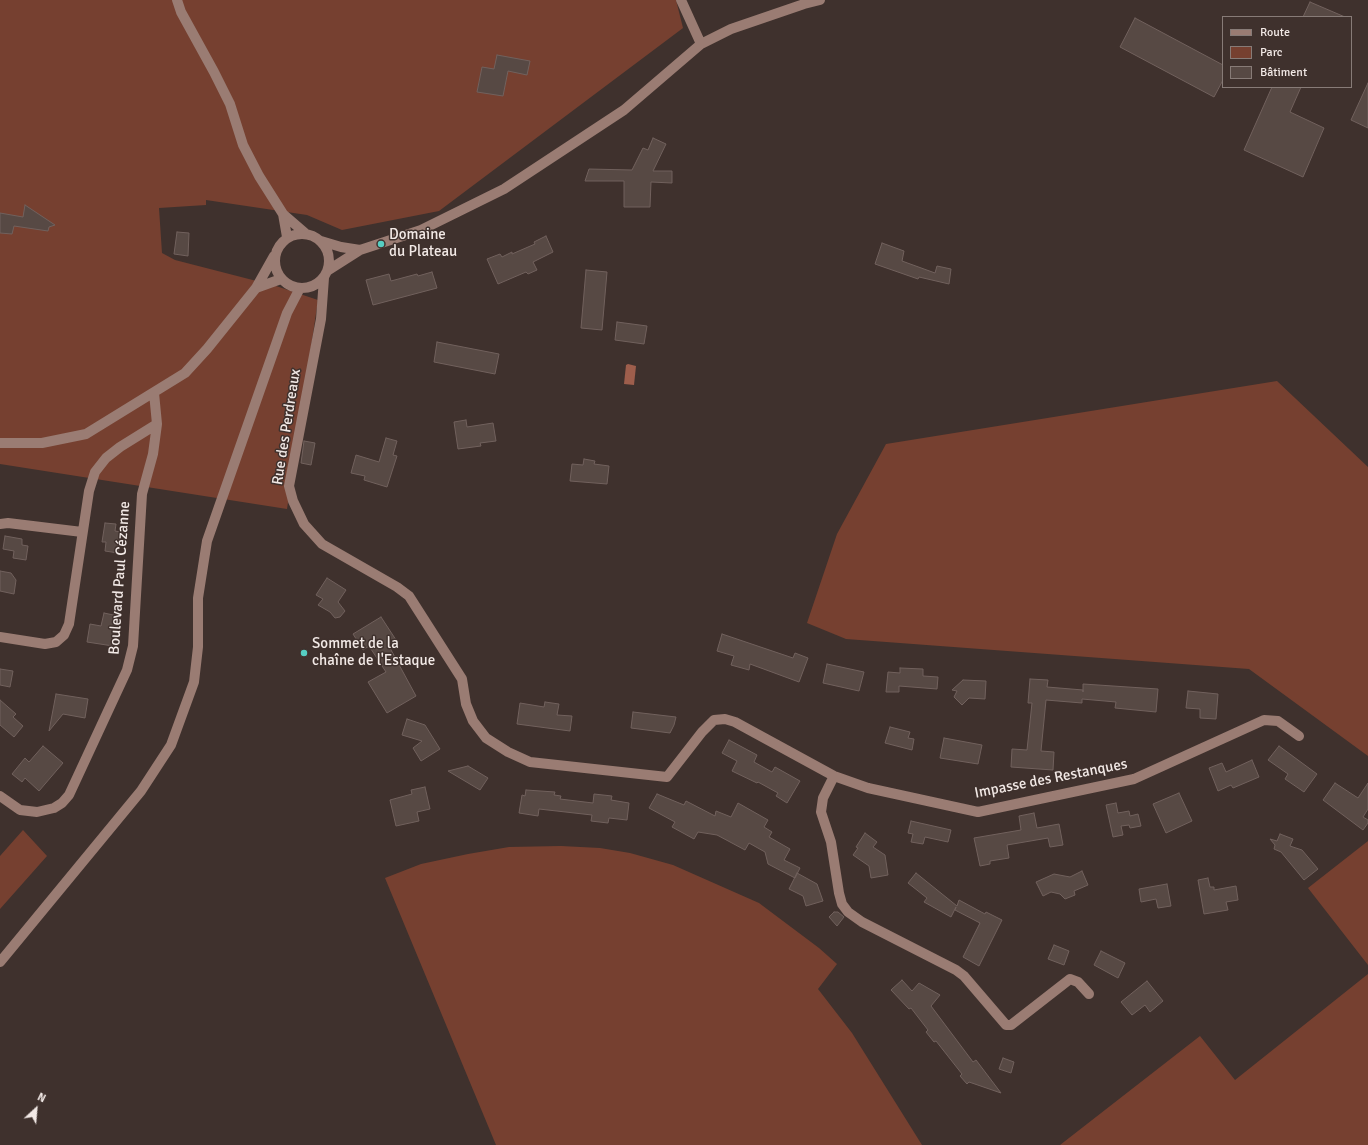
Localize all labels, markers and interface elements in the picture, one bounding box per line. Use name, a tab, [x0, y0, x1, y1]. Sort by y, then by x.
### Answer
legend	[1222, 16, 1352, 88]
text: Route	[1260, 25, 1290, 40]
text: Parc	[1260, 45, 1282, 60]
text: Bâtiment	[1260, 65, 1307, 80]
place label: Domaine du Plateau	[389, 226, 457, 261]
marker: Domaine du Plateau	[376, 239, 386, 249]
street label: Rue des Perdreaux	[269, 368, 305, 486]
street label: Boulevard Paul Cézanne	[106, 501, 134, 655]
place label: Sommet de la chaîne de l'Estaque	[312, 635, 435, 670]
marker: Sommet de la chaîne de l'Estaque	[299, 648, 309, 658]
street label: Impasse des Restanques	[973, 755, 1129, 803]
north arrow	[16, 1089, 56, 1129]
text: N	[35, 1090, 48, 1105]

